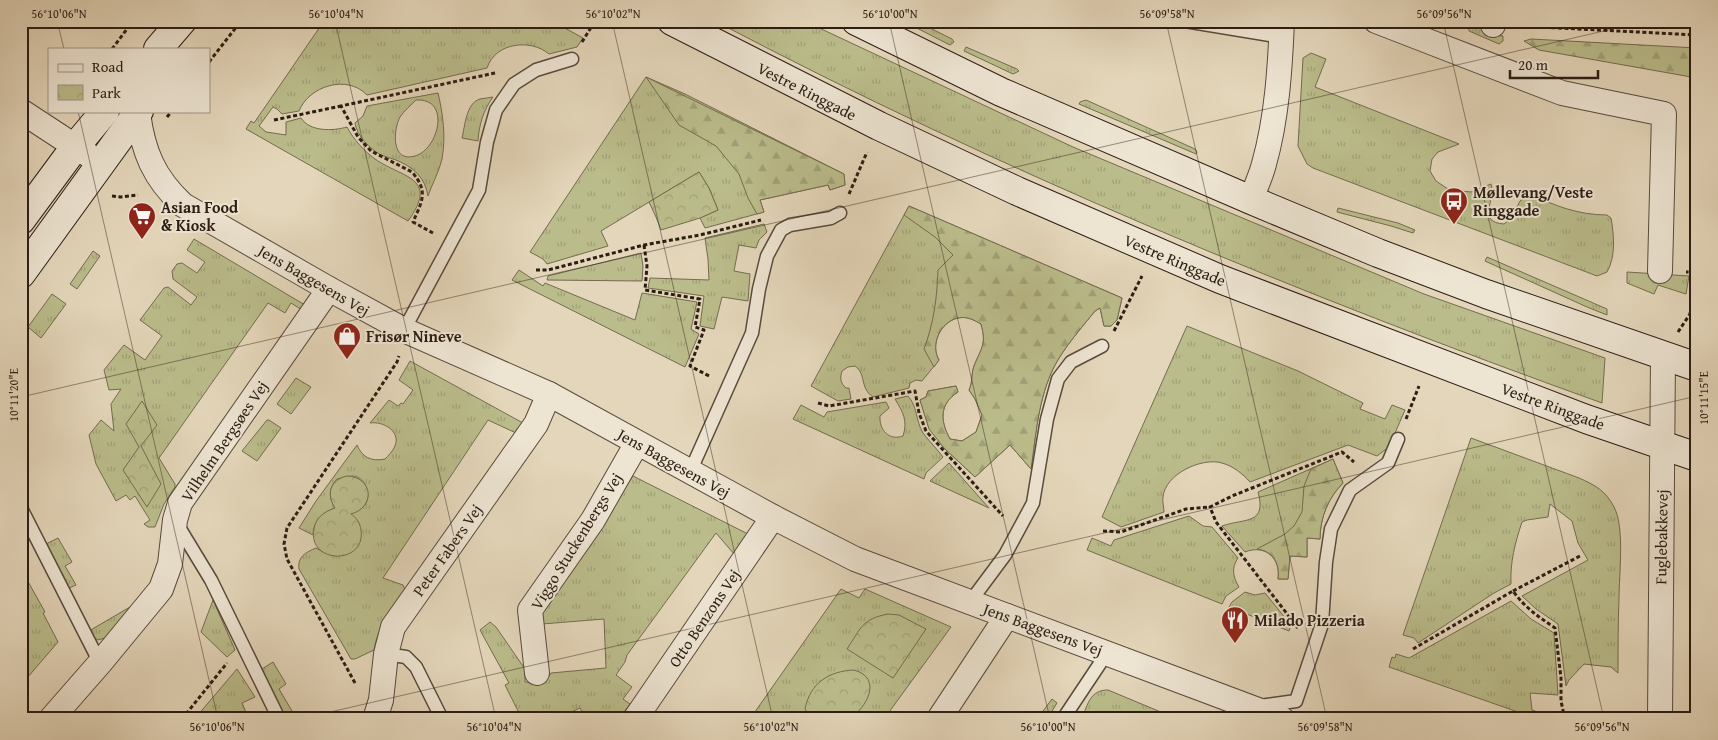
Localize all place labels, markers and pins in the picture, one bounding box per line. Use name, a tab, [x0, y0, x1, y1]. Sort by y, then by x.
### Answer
place label: Møllevang/Veste Ringgade	[1473, 180, 1593, 222]
bus stop icon: Møllevang/Veste Ringgade	[1439, 186, 1469, 225]
place label: Asian Food & Kiosk	[161, 195, 239, 237]
supermarket icon: Asian Food & Kiosk	[127, 201, 157, 240]
shop icon: Frisør Nineve	[332, 321, 362, 360]
place label: Frisør Nineve	[366, 324, 462, 348]
restaurant icon: Milado Pizzeria	[1220, 605, 1250, 644]
place label: Milado Pizzeria	[1254, 608, 1366, 632]

